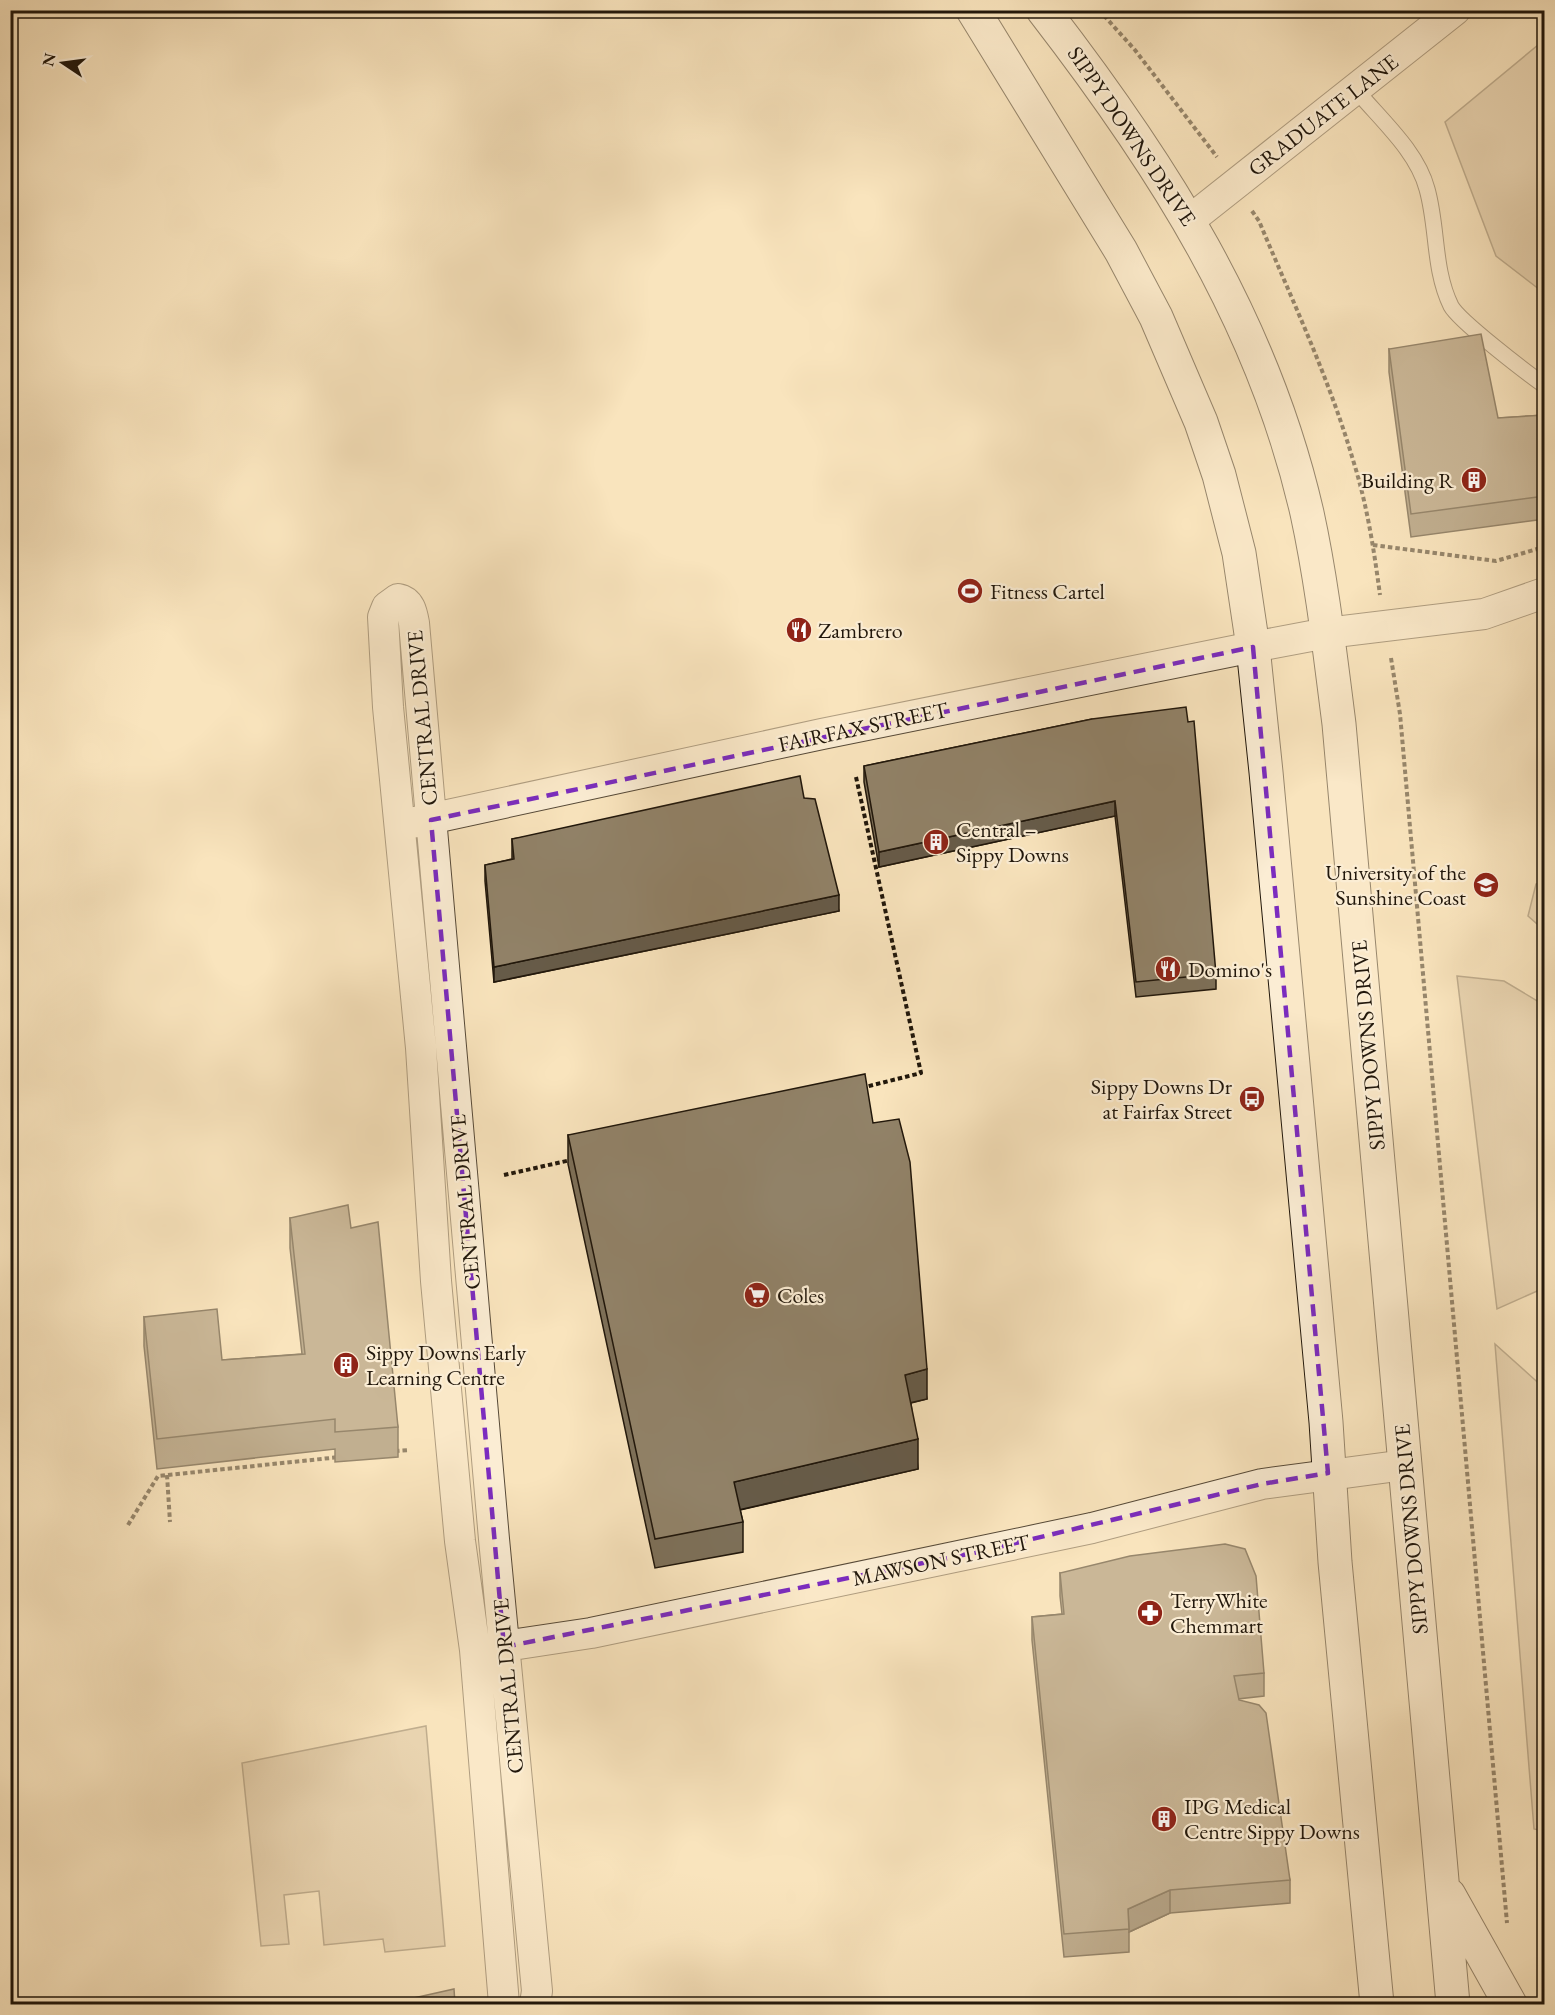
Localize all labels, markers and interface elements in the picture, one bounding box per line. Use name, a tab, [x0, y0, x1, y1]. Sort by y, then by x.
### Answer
north arrow	[33, 33, 93, 93]
street label: SIPPY DOWNS DRIVE	[1061, 40, 1203, 232]
street label: GRADUATE LANE	[1242, 47, 1404, 183]
text: N	[37, 51, 61, 68]
building icon: Building R	[1459, 465, 1489, 495]
place label: Building R	[1361, 466, 1454, 495]
sports icon: Fitness Cartel	[955, 576, 985, 606]
place label: Fitness Cartel	[990, 577, 1105, 606]
restaurant icon: Zambrero	[784, 615, 814, 645]
place label: Zambrero	[818, 616, 903, 645]
street label: CENTRAL DRIVE	[400, 629, 444, 807]
street label: FAIRFAX STREET	[775, 695, 951, 759]
place label: Central – Sippy Downs	[956, 815, 1069, 869]
building icon: Central – Sippy Downs	[921, 827, 951, 857]
place label: University of the Sunshine Coast	[1325, 858, 1466, 912]
school or university icon: University of the Sunshine Coast	[1471, 870, 1501, 900]
street label: SIPPY DOWNS DRIVE	[1344, 939, 1392, 1151]
restaurant icon: Domino's	[1153, 954, 1183, 984]
place label: Domino's	[1188, 955, 1272, 984]
place label: Sippy Downs Dr at Fairfax Street	[1091, 1072, 1233, 1126]
bus stop icon: Sippy Downs Dr at Fairfax Street	[1237, 1084, 1267, 1114]
street label: CENTRAL DRIVE	[443, 1113, 487, 1291]
supermarket icon: Coles	[742, 1280, 772, 1310]
place label: Coles	[777, 1281, 824, 1310]
place label: Sippy Downs Early Learning Centre	[366, 1338, 527, 1392]
building icon: Sippy Downs Early Learning Centre	[331, 1350, 361, 1380]
street label: SIPPY DOWNS DRIVE	[1387, 1423, 1435, 1635]
street label: MAWSON STREET	[850, 1527, 1033, 1593]
place label: TerryWhite Chemmart	[1170, 1586, 1268, 1640]
street label: CENTRAL DRIVE	[486, 1597, 530, 1775]
pharmacy icon: TerryWhite Chemmart	[1135, 1598, 1165, 1628]
place label: IPG Medical Centre Sippy Downs	[1184, 1792, 1360, 1846]
building icon: IPG Medical Centre Sippy Downs	[1149, 1804, 1179, 1834]

